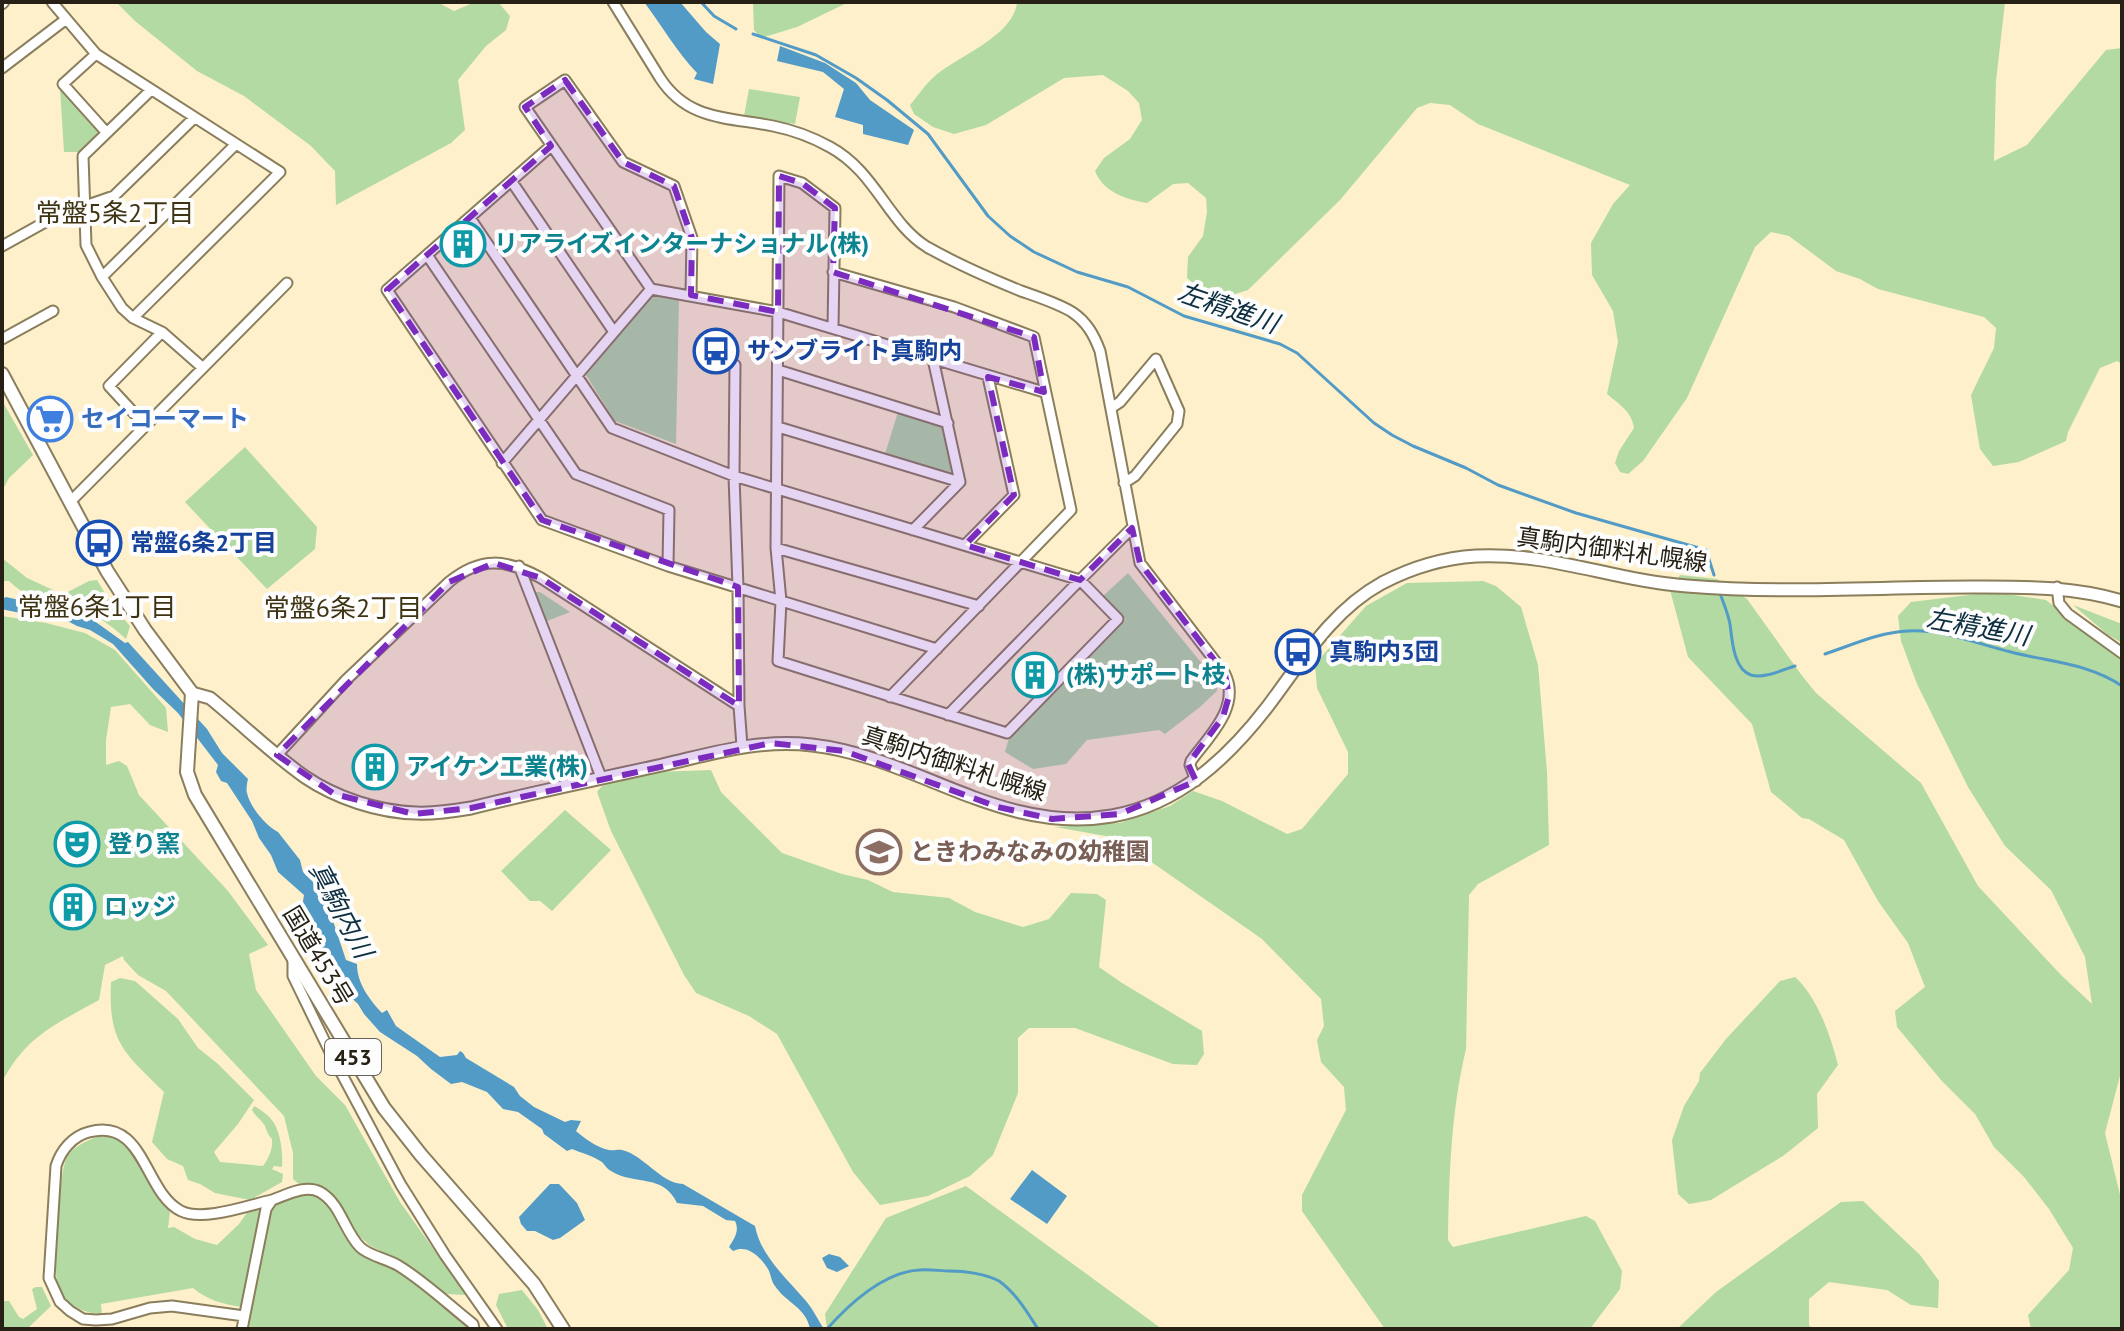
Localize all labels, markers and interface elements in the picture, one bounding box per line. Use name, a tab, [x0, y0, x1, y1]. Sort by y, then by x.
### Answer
district label: 常盤5条2丁目	[36, 196, 194, 229]
building icon: リアライズインターナショナル(株)	[439, 220, 487, 268]
place label: リアライズインターナショナル(株)	[494, 228, 869, 259]
water label: 左精進川	[1174, 275, 1286, 341]
bus stop icon: サンブライト真駒内	[692, 327, 740, 375]
place label: サンブライト真駒内	[747, 335, 962, 366]
supermarket icon: セイコーマート	[26, 395, 74, 443]
place label: セイコーマート	[81, 403, 249, 434]
bus stop icon: 常盤6条2丁目	[75, 519, 123, 567]
street label: 真駒内御料札幌線	[1515, 521, 1709, 578]
place label: 常盤6条2丁目	[130, 527, 277, 558]
district label: 常盤6条1丁目	[18, 590, 176, 623]
district label: 常盤6条2丁目	[264, 591, 422, 624]
water label: 左精進川	[1924, 601, 2035, 652]
bus stop icon: 真駒内3団	[1274, 628, 1322, 676]
place label: 真駒内3団	[1329, 636, 1439, 667]
building icon: (株)サポート枝	[1011, 651, 1059, 699]
place label: (株)サポート枝	[1066, 659, 1226, 690]
street label: 真駒内御料札幌線	[858, 719, 1050, 808]
building icon: アイケン工業(株)	[351, 743, 399, 791]
place label: アイケン工業(株)	[406, 751, 588, 782]
theatre icon: 登り窯	[53, 820, 101, 868]
place label: 登り窯	[108, 828, 180, 859]
school or university icon: ときわみなみの幼稚園	[855, 828, 903, 876]
place label: ときわみなみの幼稚園	[910, 836, 1150, 867]
water label: 真駒内川	[302, 856, 382, 966]
building icon: ロッジ	[49, 883, 97, 931]
place label: ロッジ	[104, 891, 176, 922]
street label: 国道453号	[276, 900, 360, 1011]
road number: 453	[325, 1039, 381, 1075]

